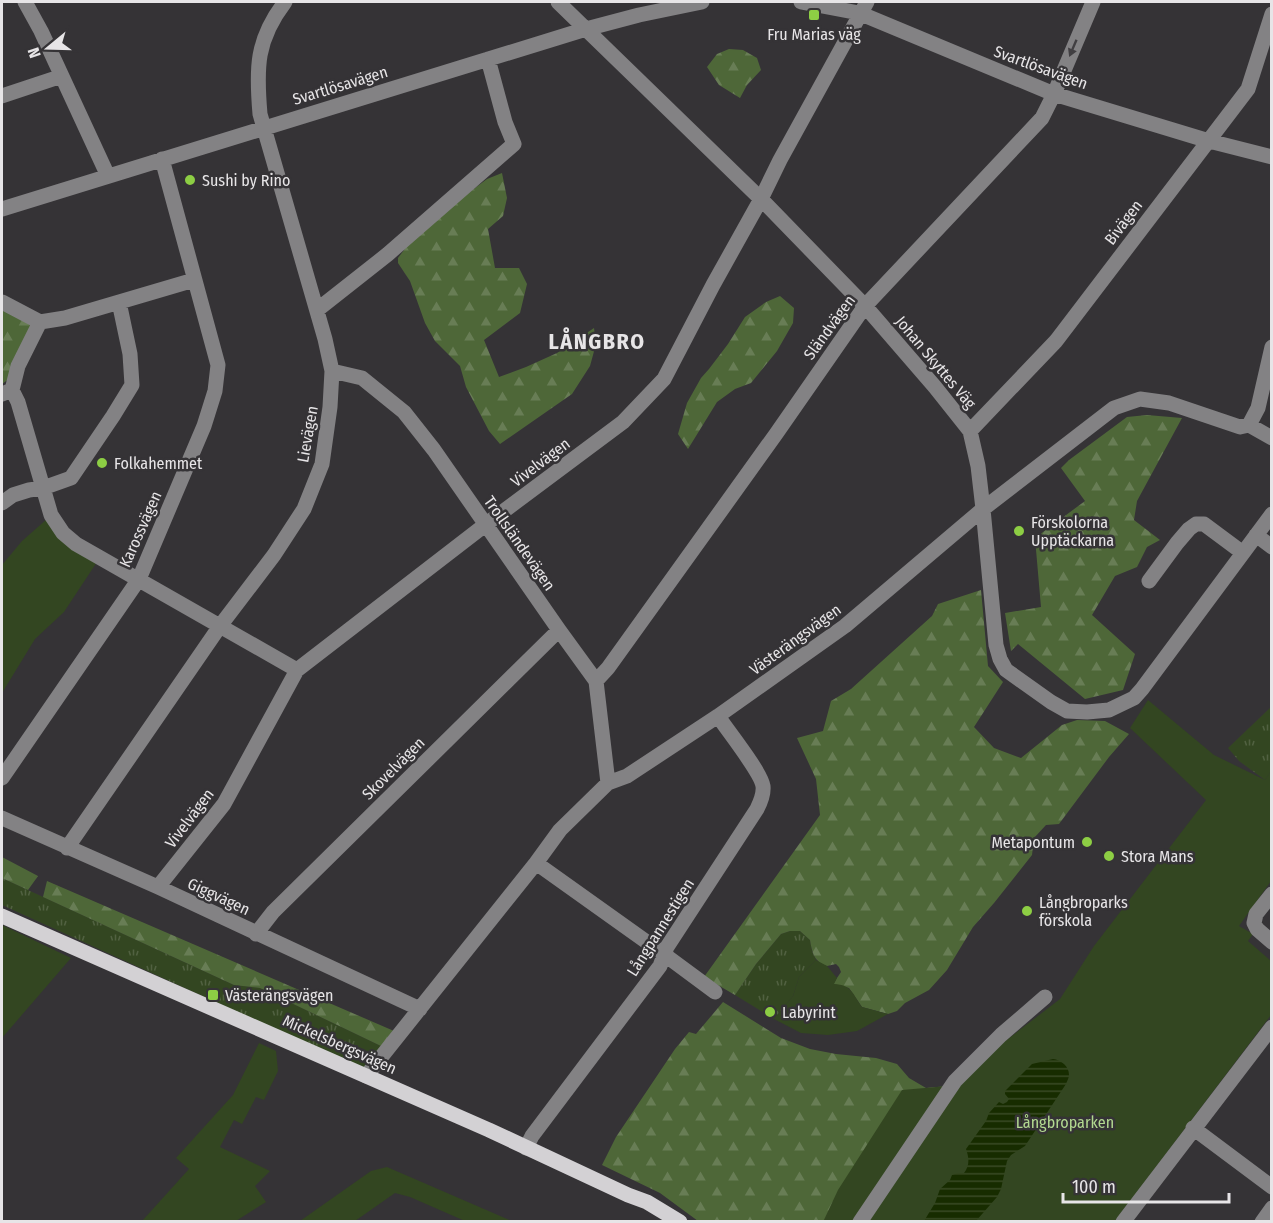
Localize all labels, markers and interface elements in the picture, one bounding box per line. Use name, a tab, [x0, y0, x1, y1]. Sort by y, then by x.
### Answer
marker: Fru Marias väg	[807, 8, 821, 22]
north arrow	[18, 18, 78, 78]
place label: Fru Marias väg	[767, 25, 861, 44]
one-way arrow	[1069, 39, 1078, 56]
street label: Svartlösavägen	[991, 42, 1090, 93]
text: N	[24, 45, 45, 60]
street label: Svartlösavägen	[290, 62, 390, 109]
place label: Sushi by Rino	[202, 171, 290, 190]
marker: Sushi by Rino	[183, 173, 197, 187]
street label: Bivägen	[1100, 196, 1146, 248]
street label: Sländvägen	[800, 291, 859, 363]
street label: Johan Skyttes Väg	[891, 312, 980, 413]
district label: LÅNGBRO	[548, 327, 646, 355]
street label: Lievägen	[293, 404, 322, 464]
street label: Vivelvägen	[507, 434, 574, 491]
place label: Folkahemmet	[114, 454, 203, 473]
marker: Folkahemmet	[95, 456, 109, 470]
street label: Karossvägen	[115, 488, 166, 570]
street label: Trollsländevägen	[480, 492, 559, 594]
place label: Förskolorna Upptäckarna	[1031, 513, 1114, 550]
marker: Förskolorna Upptäckarna	[1012, 524, 1026, 538]
street label: Västerängsvägen	[746, 600, 845, 679]
street label: Skovelvägen	[358, 733, 429, 804]
street label: Vivelvägen	[161, 785, 218, 852]
place label: Metapontum	[991, 833, 1075, 852]
marker: Metapontum	[1080, 835, 1094, 849]
place label: Stora Mans	[1121, 847, 1194, 866]
marker: Stora Mans	[1102, 849, 1116, 863]
street label: Giggvägen	[185, 874, 253, 919]
street label: Långpannestigen	[623, 875, 698, 980]
place label: Långbroparks förskola	[1039, 893, 1128, 930]
marker: Långbroparks förskola	[1020, 904, 1034, 918]
place label: Västerängsvägen	[225, 986, 334, 1005]
marker: Västerängsvägen	[206, 988, 220, 1002]
place label: Labyrint	[782, 1003, 836, 1022]
marker: Labyrint	[763, 1005, 777, 1019]
street label: Mickelsbergsvägen	[280, 1011, 400, 1078]
park label: Långbroparken	[1016, 1113, 1114, 1132]
scale bar	[1063, 1166, 1230, 1204]
text: 100 m	[1072, 1176, 1116, 1198]

